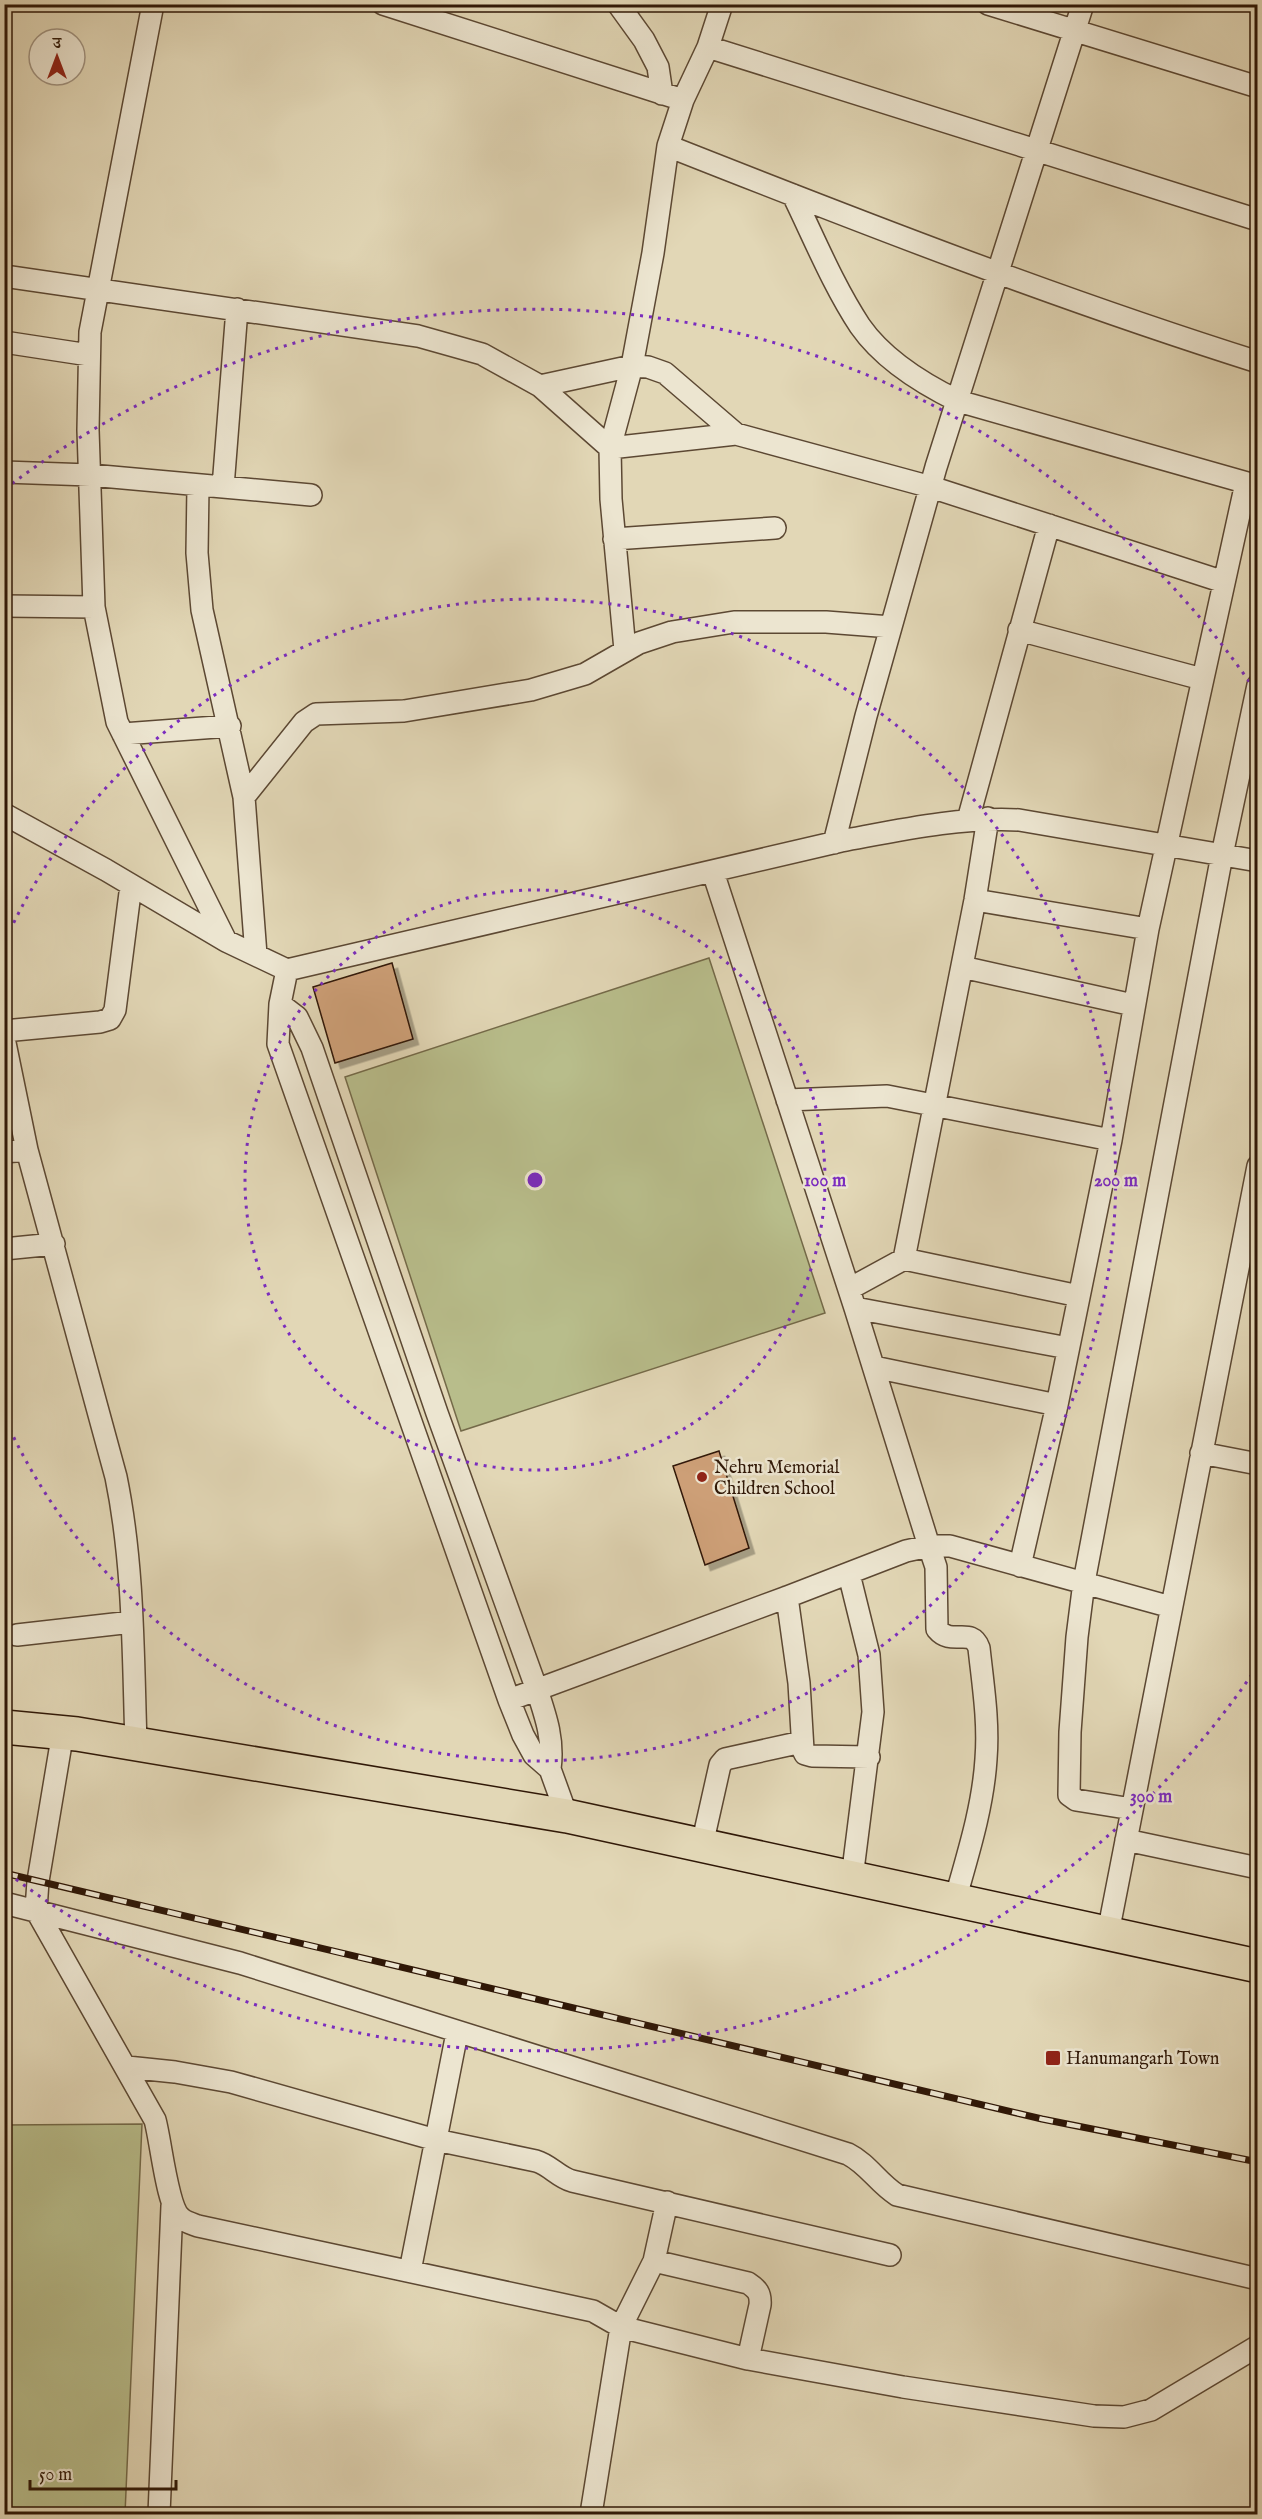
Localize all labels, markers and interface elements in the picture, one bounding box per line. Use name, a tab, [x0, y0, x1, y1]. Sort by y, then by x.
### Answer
north arrow	[27, 27, 87, 87]
text: उ	[52, 34, 63, 54]
centre of rings	[525, 1170, 545, 1190]
text: 100 m	[804, 1170, 846, 1193]
text: 200 m	[1094, 1170, 1138, 1193]
place label: Nehru Memorial Children School	[714, 1457, 840, 1501]
marker: Nehru Memorial Children School	[695, 1470, 709, 1484]
text: 300 m	[1130, 1786, 1172, 1809]
place label: Hanumangarh Town	[1066, 2048, 1220, 2071]
marker: Hanumangarh Town	[1044, 2049, 1062, 2067]
scale bar	[30, 2453, 176, 2491]
text: 50 m	[39, 2464, 72, 2487]

